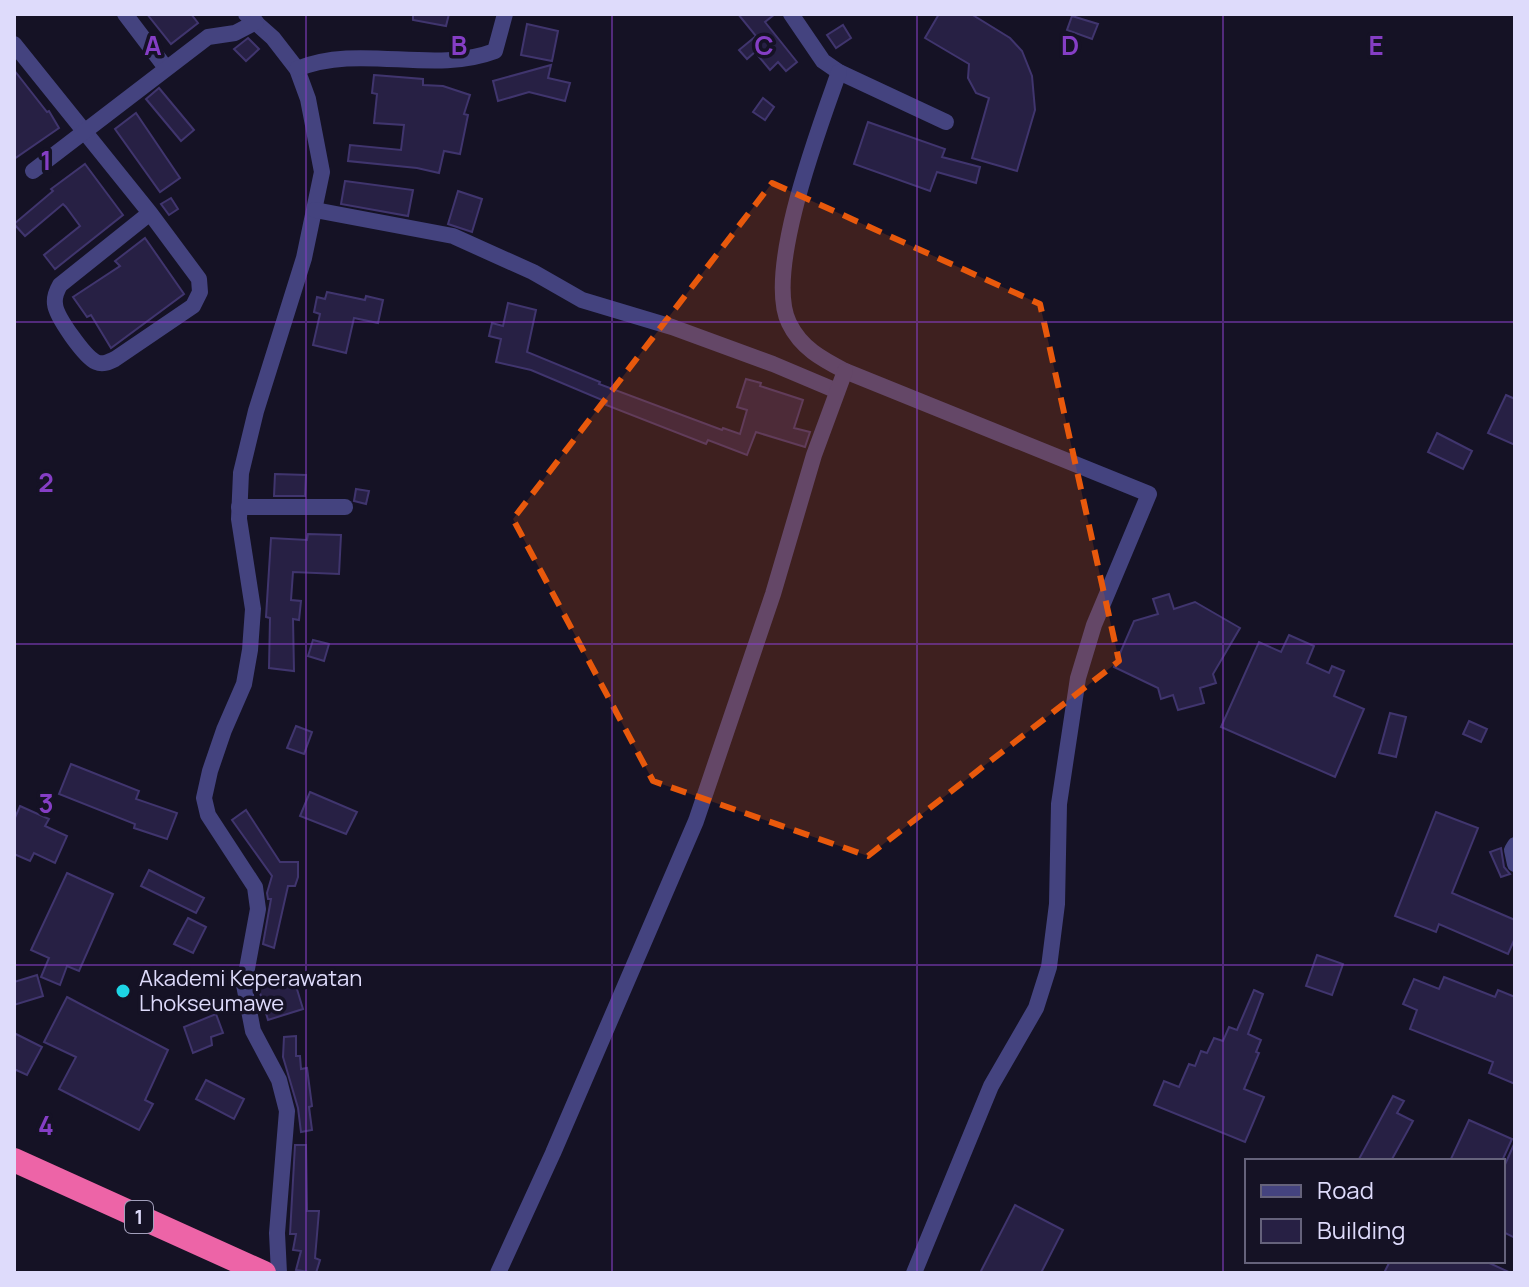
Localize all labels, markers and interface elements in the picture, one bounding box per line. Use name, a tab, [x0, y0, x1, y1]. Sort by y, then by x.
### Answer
text: A	[144, 27, 162, 63]
text: B	[451, 27, 467, 63]
text: C	[754, 27, 774, 63]
text: D	[1061, 27, 1079, 63]
text: E	[1368, 27, 1384, 63]
text: 1	[40, 142, 52, 178]
text: 2	[38, 464, 54, 500]
text: 3	[38, 785, 54, 821]
place label: Akademi Keperawatan Lhokseumawe	[139, 963, 362, 1018]
marker: Akademi Keperawatan Lhokseumawe	[114, 982, 132, 1000]
text: 4	[38, 1107, 54, 1143]
legend	[1245, 1159, 1505, 1263]
text: Road	[1317, 1173, 1374, 1206]
road number: 1	[125, 1201, 153, 1233]
text: Building	[1317, 1213, 1405, 1246]

